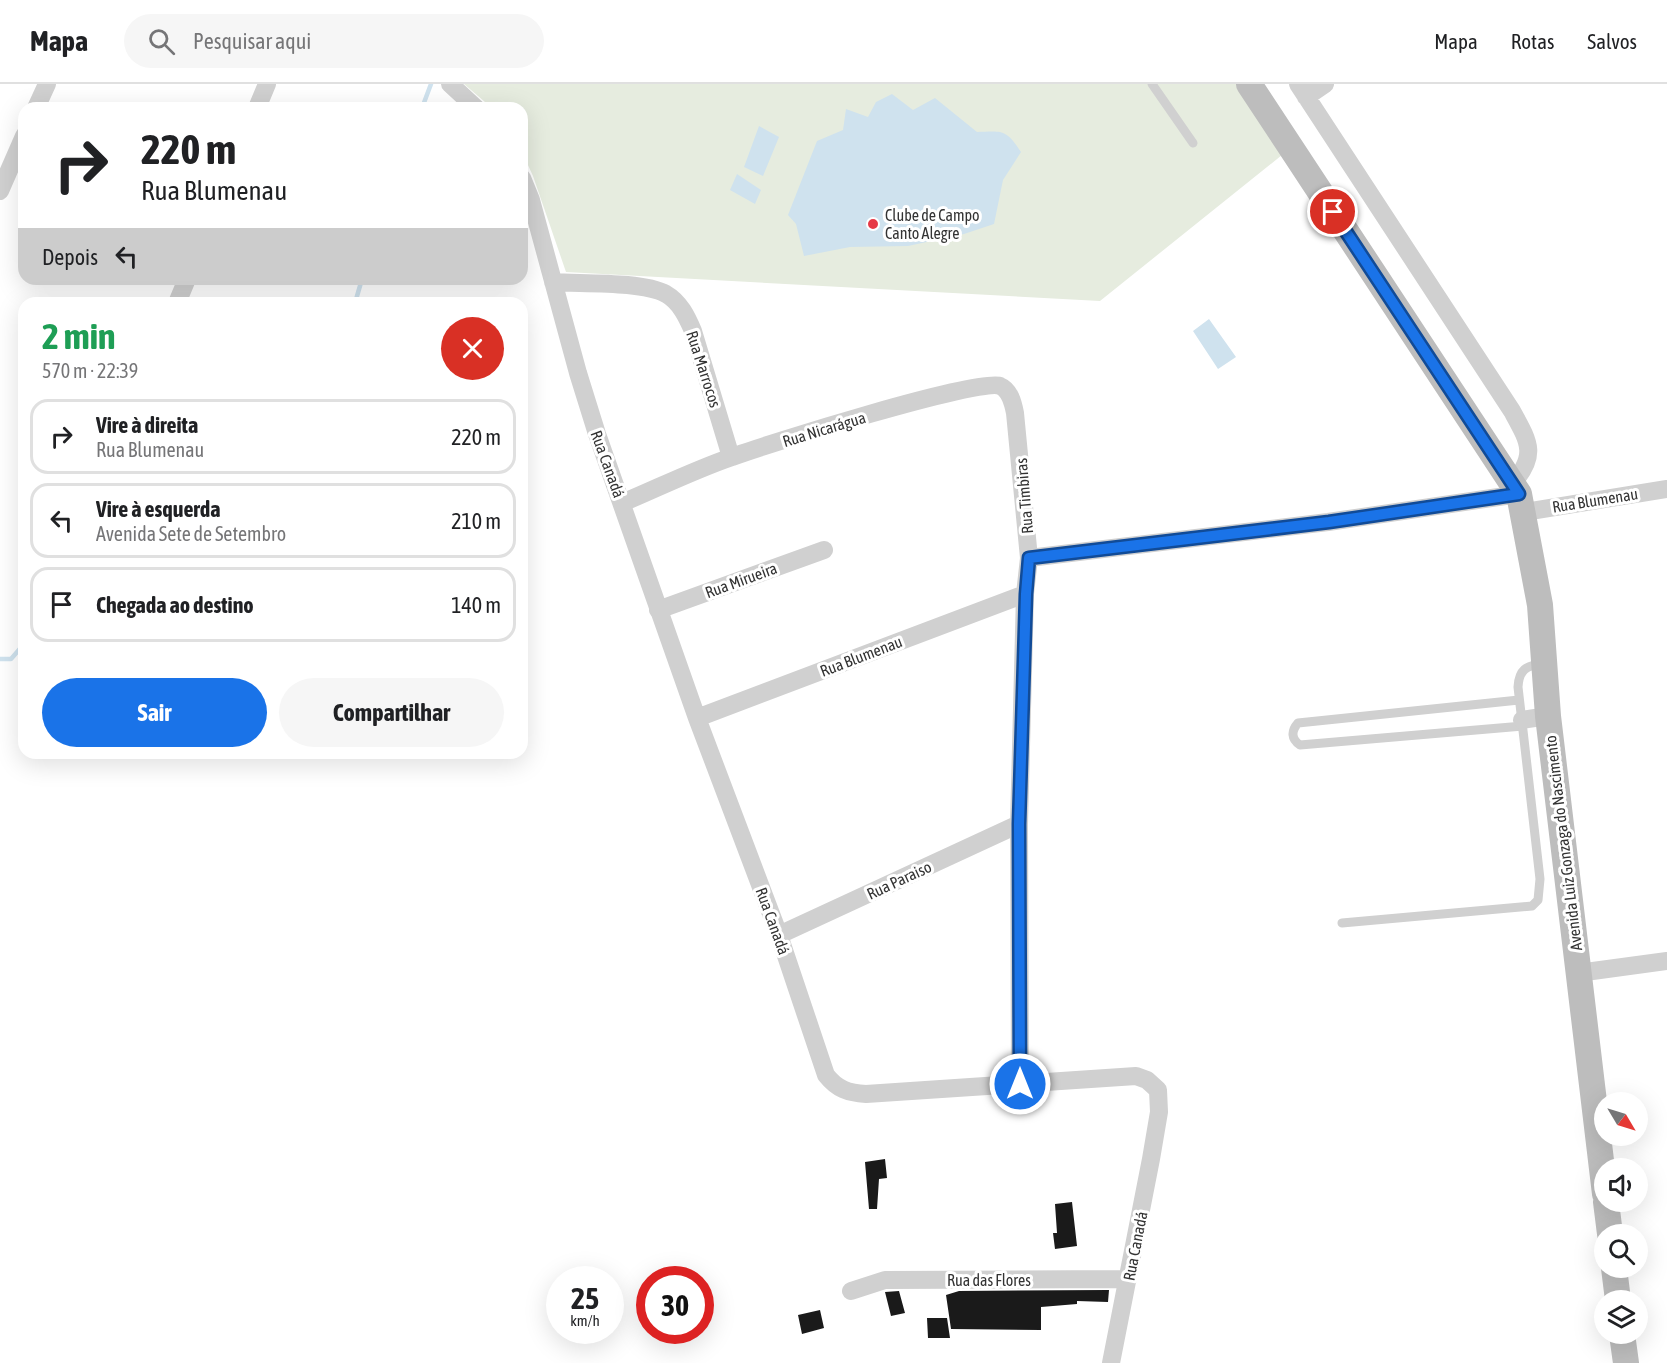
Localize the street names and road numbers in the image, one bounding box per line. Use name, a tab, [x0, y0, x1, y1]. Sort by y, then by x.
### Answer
street label: Rua Marrocos	[683, 328, 725, 410]
street label: Rua Nicarágua	[780, 408, 868, 451]
street label: Rua Canadá	[588, 428, 628, 500]
street label: Rua Timbiras	[1012, 457, 1036, 535]
street label: Rua Blumenau	[1551, 484, 1639, 516]
street label: Rua Mirueira	[703, 559, 779, 601]
street label: Rua Blumenau	[817, 632, 905, 680]
street label: Avenida Luiz Gonzaga do Nascimento	[1541, 734, 1586, 952]
street label: Rua Paraiso	[864, 857, 934, 903]
street label: Rua Canadá	[753, 885, 793, 957]
street label: Rua Canadá	[1119, 1210, 1151, 1282]
street label: Rua das Flores	[947, 1271, 1031, 1289]

